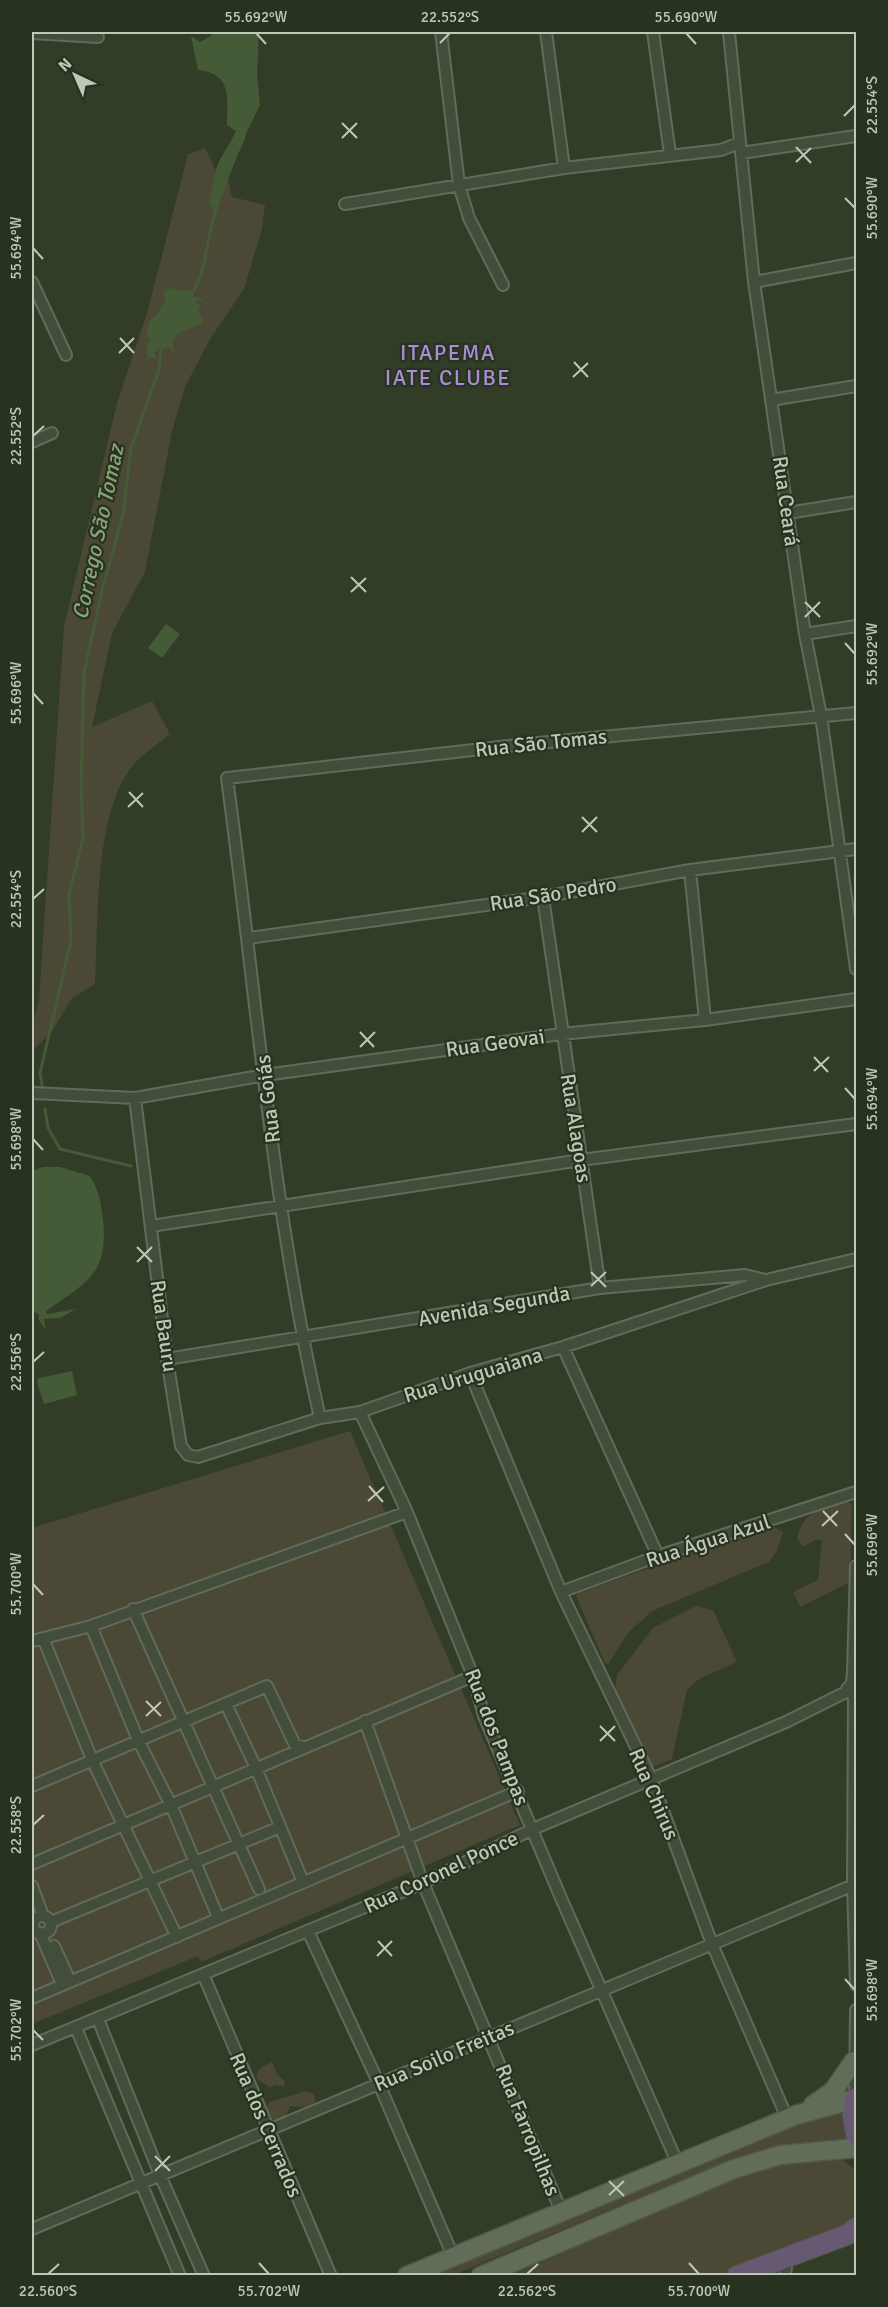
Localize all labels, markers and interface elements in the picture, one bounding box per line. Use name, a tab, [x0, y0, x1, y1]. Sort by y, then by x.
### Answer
text: 55.692°W	[225, 8, 288, 26]
text: 22.552°S	[421, 8, 479, 26]
text: 55.690°W	[655, 8, 718, 26]
north arrow	[45, 45, 105, 105]
text: N	[54, 54, 76, 76]
text: 22.554°S	[863, 76, 881, 134]
text: 55.690°W	[863, 176, 881, 239]
text: 55.694°W	[7, 216, 25, 279]
district label: ITAPEMA IATE CLUBE	[385, 339, 511, 391]
text: 22.552°S	[7, 407, 25, 465]
water label: Corrego São Tomaz	[66, 440, 130, 622]
street label: Rua Ceará	[767, 454, 805, 548]
text: 55.692°W	[863, 622, 881, 685]
text: 55.696°W	[7, 661, 25, 724]
street label: Rua São Tomas	[474, 723, 608, 763]
text: 22.554°S	[7, 870, 25, 928]
street label: Rua São Pedro	[488, 871, 618, 917]
street label: Rua Geovai	[444, 1023, 546, 1063]
street label: Rua Goiás	[250, 1053, 286, 1145]
text: 55.694°W	[863, 1067, 881, 1130]
street label: Rua Alagoas	[555, 1072, 597, 1184]
text: 55.698°W	[7, 1107, 25, 1170]
street label: Rua Bauru	[145, 1278, 183, 1374]
street label: Avenida Segunda	[416, 1280, 572, 1332]
text: 22.556°S	[7, 1333, 25, 1391]
street label: Rua Uruguaiana	[400, 1342, 546, 1408]
street label: Rua Água Azul	[642, 1509, 774, 1573]
text: 55.696°W	[863, 1513, 881, 1576]
text: 55.700°W	[7, 1552, 25, 1615]
street label: Rua dos Pampas	[459, 1665, 535, 1809]
street label: Rua Chirus	[623, 1744, 685, 1844]
text: 22.558°S	[7, 1796, 25, 1854]
street label: Rua Coronel Ponce	[360, 1825, 522, 1919]
text: 55.698°W	[863, 1958, 881, 2021]
text: 55.702°W	[7, 1998, 25, 2061]
street label: Rua Soilo Freitas	[370, 2015, 518, 2097]
street label: Rua dos Cerrados	[224, 2049, 308, 2201]
street label: Rua Farropilhas	[490, 2060, 566, 2200]
text: 22.560°S	[19, 2282, 77, 2300]
text: 55.702°W	[238, 2282, 301, 2300]
text: 22.562°S	[498, 2282, 556, 2300]
text: 55.700°W	[668, 2282, 731, 2300]

